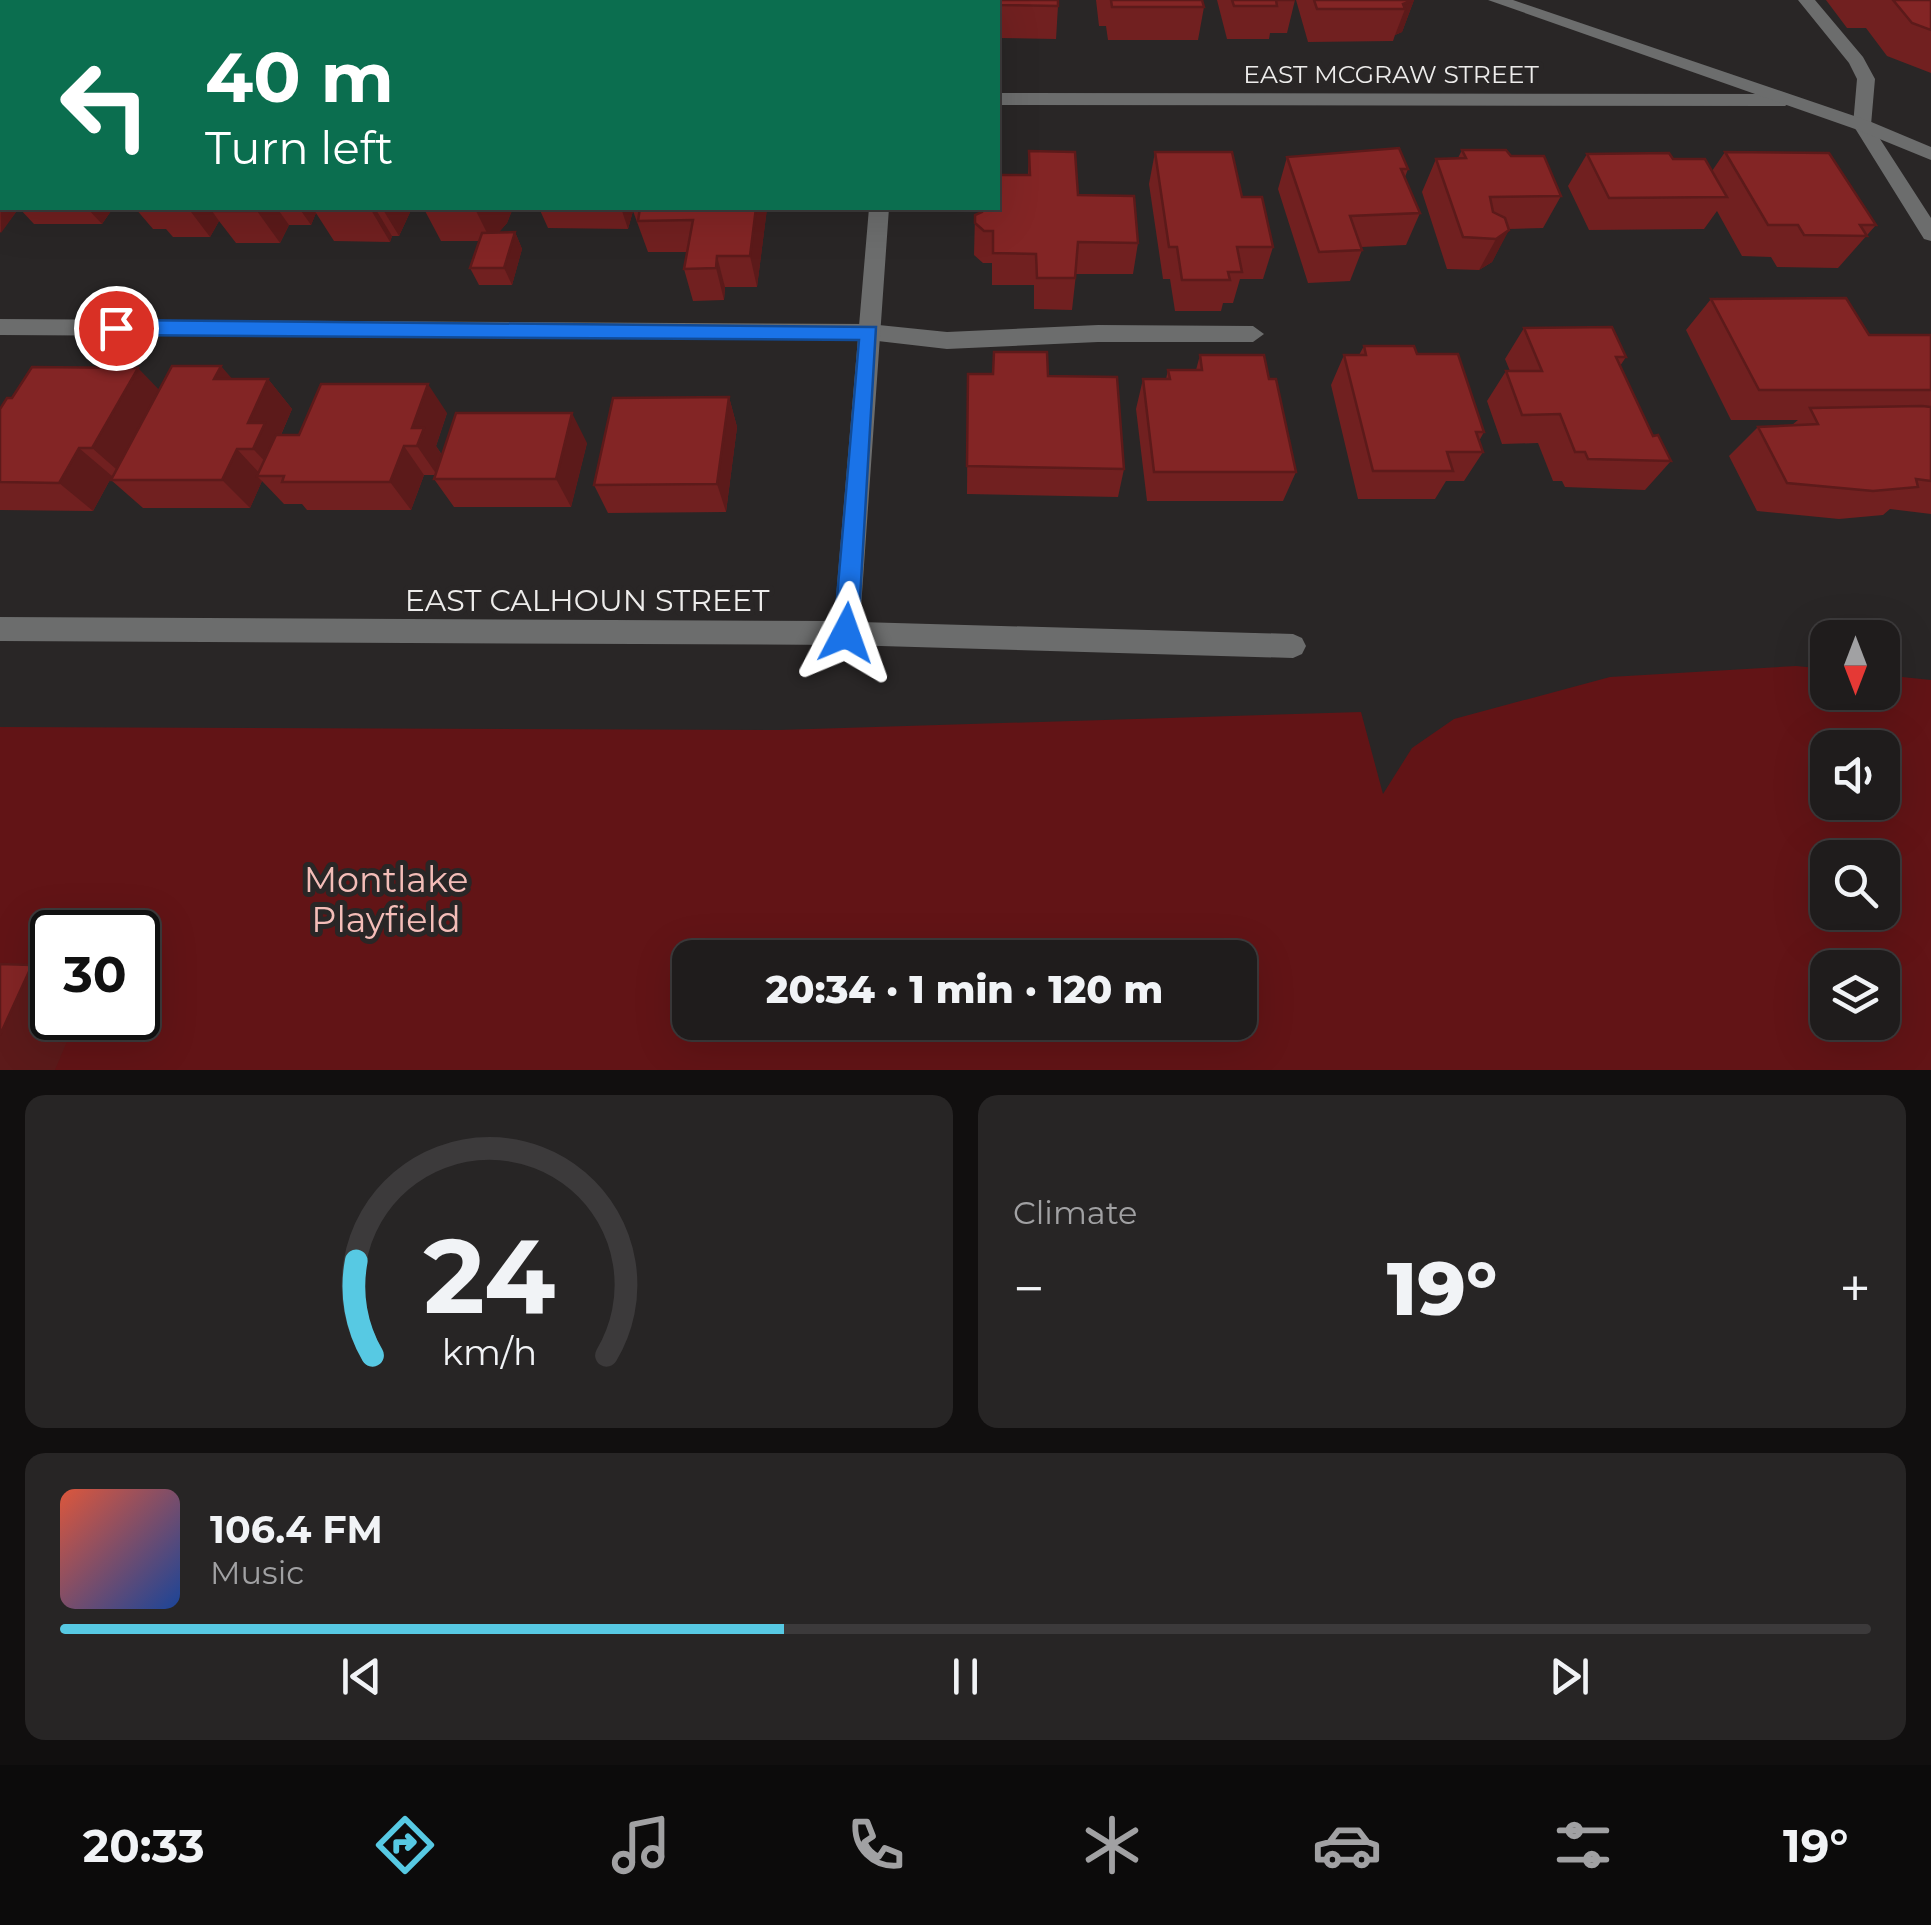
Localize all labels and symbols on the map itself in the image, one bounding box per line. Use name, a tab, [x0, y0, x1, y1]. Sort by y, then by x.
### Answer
street label: EAST MCGRAW STREET	[1243, 59, 1539, 89]
pin	[74, 286, 159, 371]
position arrow	[794, 581, 898, 685]
street label: EAST CALHOUN STREET	[405, 582, 770, 619]
north arrow	[1810, 620, 1900, 710]
park label: Montlake Playfield	[304, 858, 468, 941]
speed limit sign: 30	[30, 910, 160, 1040]

